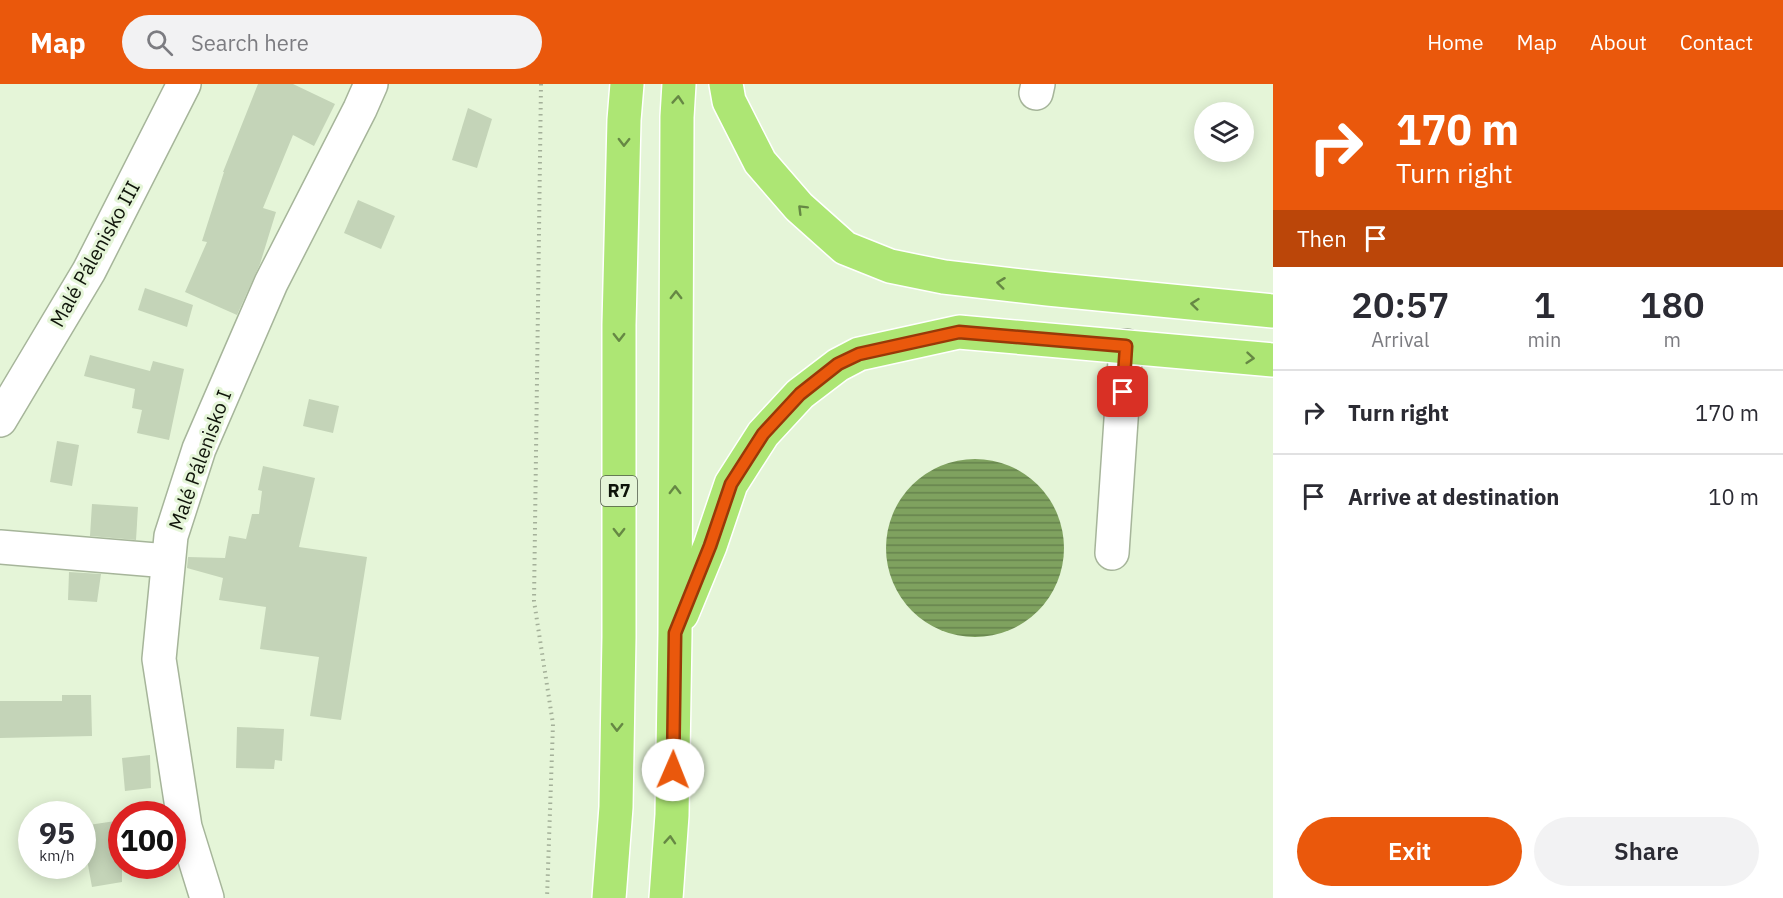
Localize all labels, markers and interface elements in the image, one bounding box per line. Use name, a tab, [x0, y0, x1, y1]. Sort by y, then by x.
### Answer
search box	[122, 15, 542, 69]
text: Map	[30, 24, 86, 61]
icon: search	[143, 26, 176, 59]
text: Search here	[191, 28, 309, 57]
text: Home	[1427, 28, 1484, 56]
text: Map	[1517, 28, 1557, 56]
text: About	[1590, 28, 1647, 56]
text: Contact	[1680, 28, 1753, 56]
one-way arrow	[671, 96, 684, 105]
map controls	[1194, 102, 1254, 162]
button: layers	[1194, 102, 1254, 162]
text: 170 m	[1396, 102, 1519, 157]
icon: right	[1297, 108, 1375, 186]
one-way arrow	[617, 138, 630, 147]
text: Turn right	[1396, 155, 1513, 190]
street label: Malé Pálenisko III	[43, 176, 146, 332]
one-way arrow	[798, 205, 808, 216]
icon: arrive	[1359, 222, 1392, 255]
text: Then	[1297, 224, 1347, 253]
one-way arrow	[996, 278, 1005, 290]
text: 20:57	[1351, 281, 1449, 328]
text: 1	[1534, 281, 1555, 328]
text: 180	[1640, 281, 1705, 328]
one-way arrow	[670, 291, 682, 300]
one-way arrow	[1190, 298, 1199, 311]
text: Arrival	[1371, 326, 1429, 353]
text: min	[1528, 326, 1561, 353]
text: m	[1663, 326, 1681, 353]
one-way arrow	[613, 333, 625, 342]
one-way arrow	[1246, 351, 1255, 364]
pin	[1097, 366, 1148, 417]
icon: arrive	[1106, 375, 1139, 408]
street label: Malé Pálenisko I	[162, 386, 237, 534]
icon: right	[1297, 396, 1330, 429]
text: Turn right	[1348, 398, 1449, 427]
text: 170 m	[1695, 398, 1759, 427]
road number: R7	[601, 476, 637, 506]
icon: arrive	[1297, 480, 1330, 513]
text: Arrive at destination	[1348, 482, 1559, 511]
text: 10 m	[1708, 482, 1759, 511]
one-way arrow	[669, 486, 681, 495]
one-way arrow	[613, 528, 625, 537]
one-way arrow	[611, 723, 623, 732]
position arrow	[641, 738, 705, 802]
speed limit sign: 100	[108, 801, 186, 879]
text: 95	[39, 813, 75, 852]
button: Exit	[1297, 817, 1522, 886]
button: Share	[1534, 817, 1759, 886]
one-way arrow	[663, 835, 676, 844]
text: km/h	[39, 846, 75, 865]

